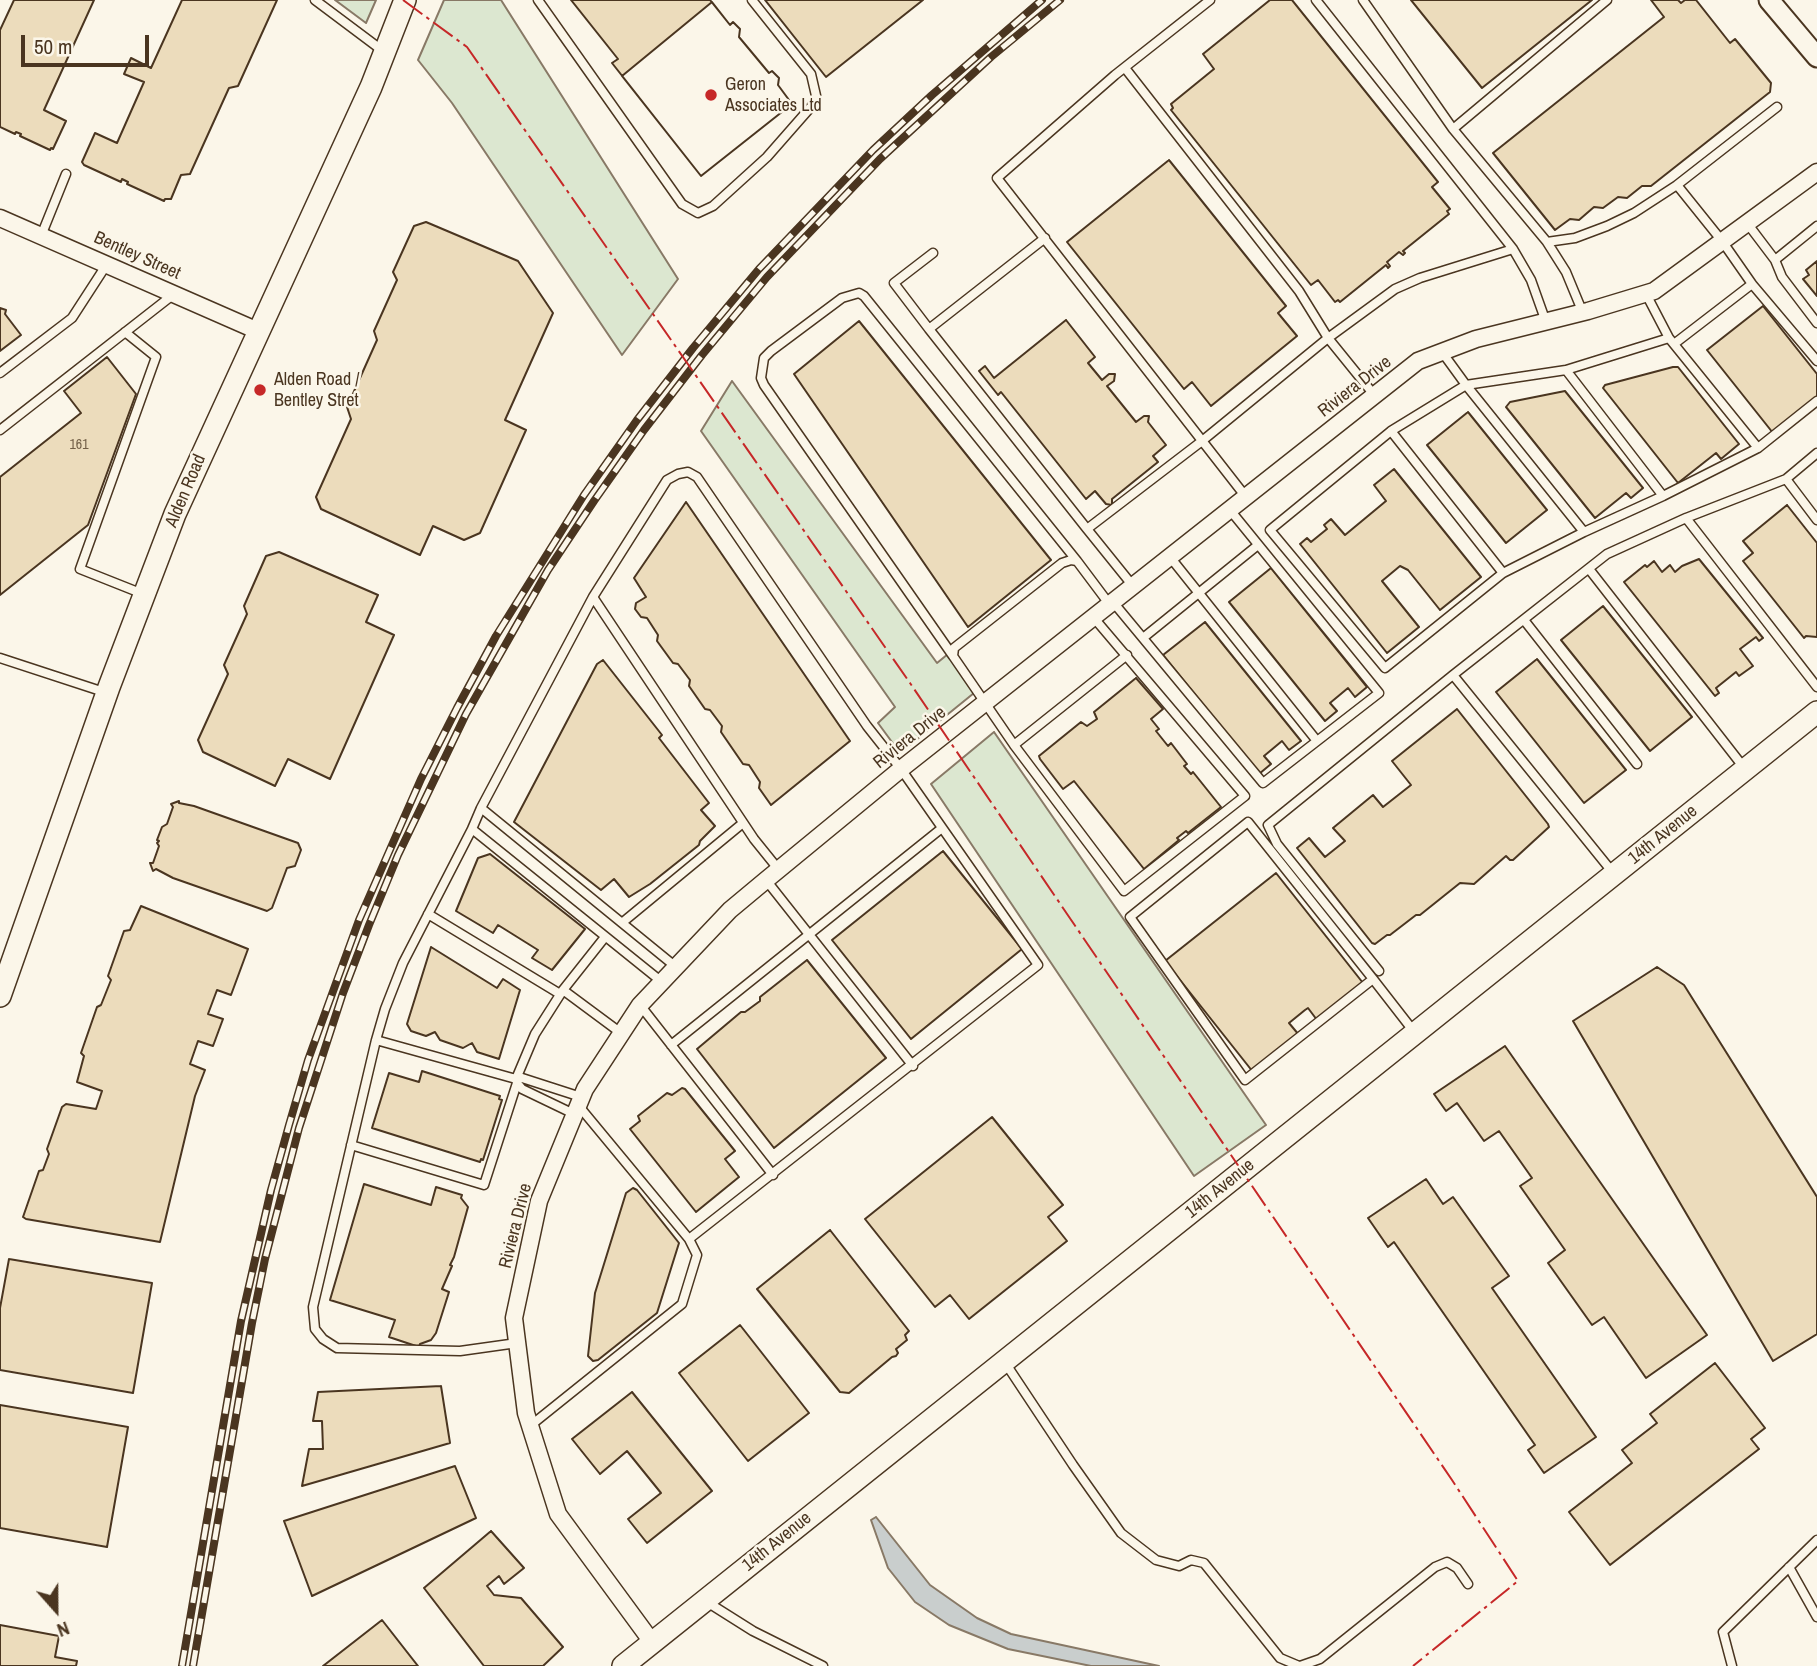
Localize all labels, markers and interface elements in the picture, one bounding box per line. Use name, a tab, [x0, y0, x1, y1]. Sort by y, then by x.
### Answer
scale bar	[24, 21, 152, 65]
text: 50 m	[34, 32, 72, 61]
place label: Geron Associates Ltd	[725, 74, 822, 116]
marker: Geron Associates Ltd	[703, 87, 719, 103]
street label: Bentley Street	[90, 227, 184, 285]
street label: Riviera Drive	[1314, 352, 1396, 422]
place label: Alden Road / Bentley Stret	[274, 369, 359, 412]
marker: Alden Road / Bentley Stret	[252, 382, 268, 398]
house number: 161	[69, 437, 89, 453]
street label: Alden Road	[161, 451, 211, 531]
street label: Riviera Drive	[869, 702, 951, 774]
street label: 14th Avenue	[1624, 801, 1702, 869]
street label: 14th Avenue	[1181, 1155, 1259, 1223]
street label: Riviera Drive	[495, 1181, 537, 1271]
street label: 14th Avenue	[738, 1508, 816, 1576]
north arrow	[21, 1575, 91, 1645]
text: N	[54, 1615, 73, 1644]

